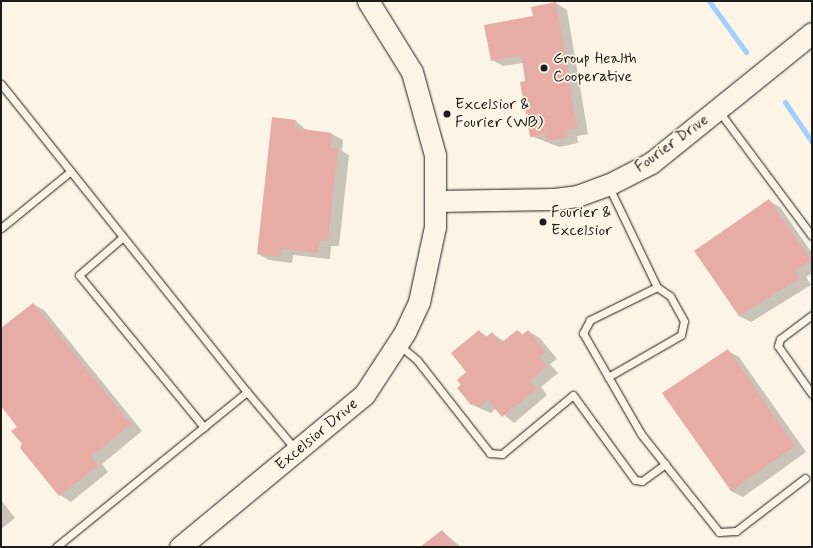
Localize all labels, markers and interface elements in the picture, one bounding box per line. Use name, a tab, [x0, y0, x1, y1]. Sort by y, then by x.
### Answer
place label: Group Health Cooperative	[553, 49, 638, 87]
marker: Group Health Cooperative	[538, 62, 550, 74]
place label: Excelsior & Fourier (WB)	[455, 95, 543, 133]
marker: Excelsior & Fourier (WB)	[442, 109, 452, 119]
street label: Fourier Drive	[631, 111, 713, 177]
place label: Fourier & Excelsior	[551, 203, 612, 241]
marker: Fourier & Excelsior	[538, 217, 548, 227]
street label: Excelsior Drive	[272, 395, 362, 475]

